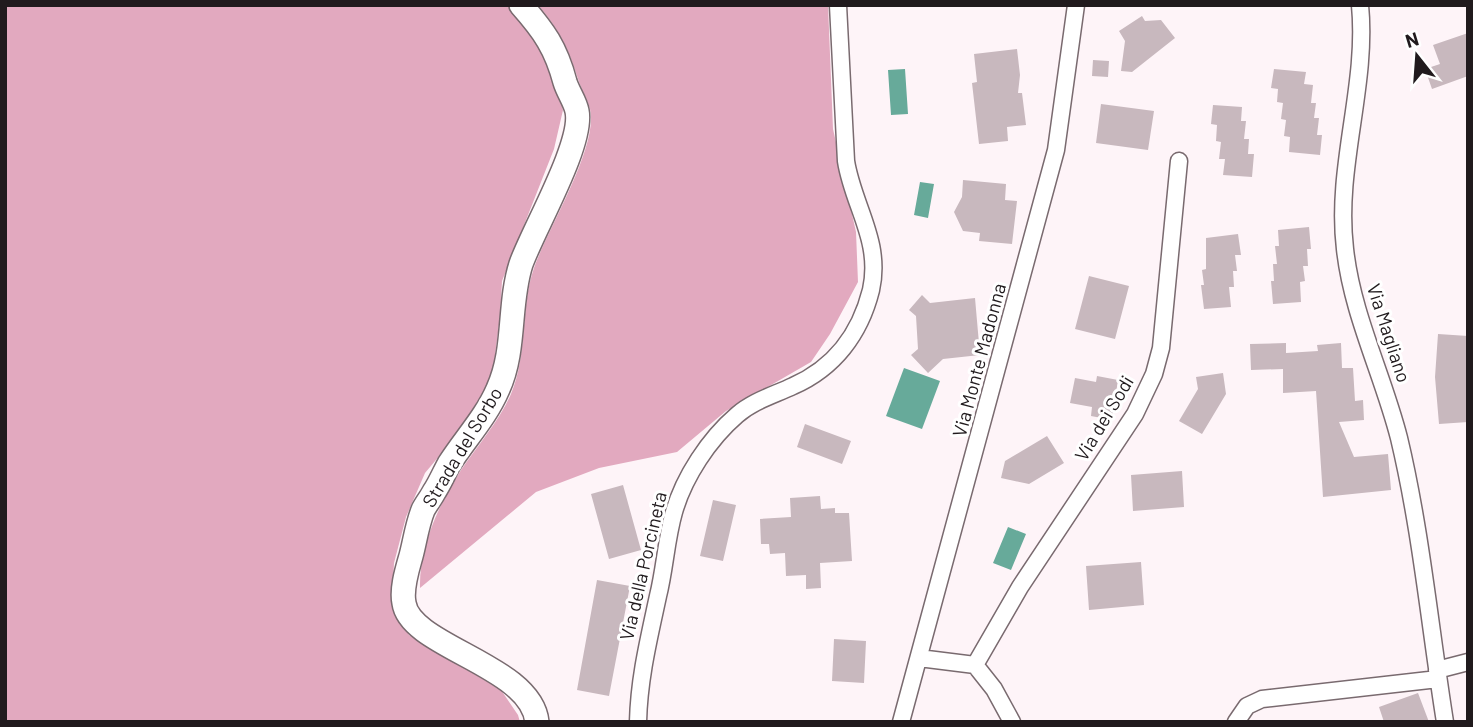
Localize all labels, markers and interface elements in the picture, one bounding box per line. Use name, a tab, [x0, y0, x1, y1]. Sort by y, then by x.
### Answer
north arrow	[1382, 21, 1452, 91]
text: N	[1402, 26, 1421, 52]
street label: Via Monte Madonna	[947, 280, 1010, 439]
street label: Via Magliano	[1363, 281, 1416, 385]
street label: Via dei Sodi	[1069, 371, 1138, 465]
street label: Strada del Sorbo	[417, 382, 506, 511]
street label: Via della Porcineta	[614, 489, 671, 642]

